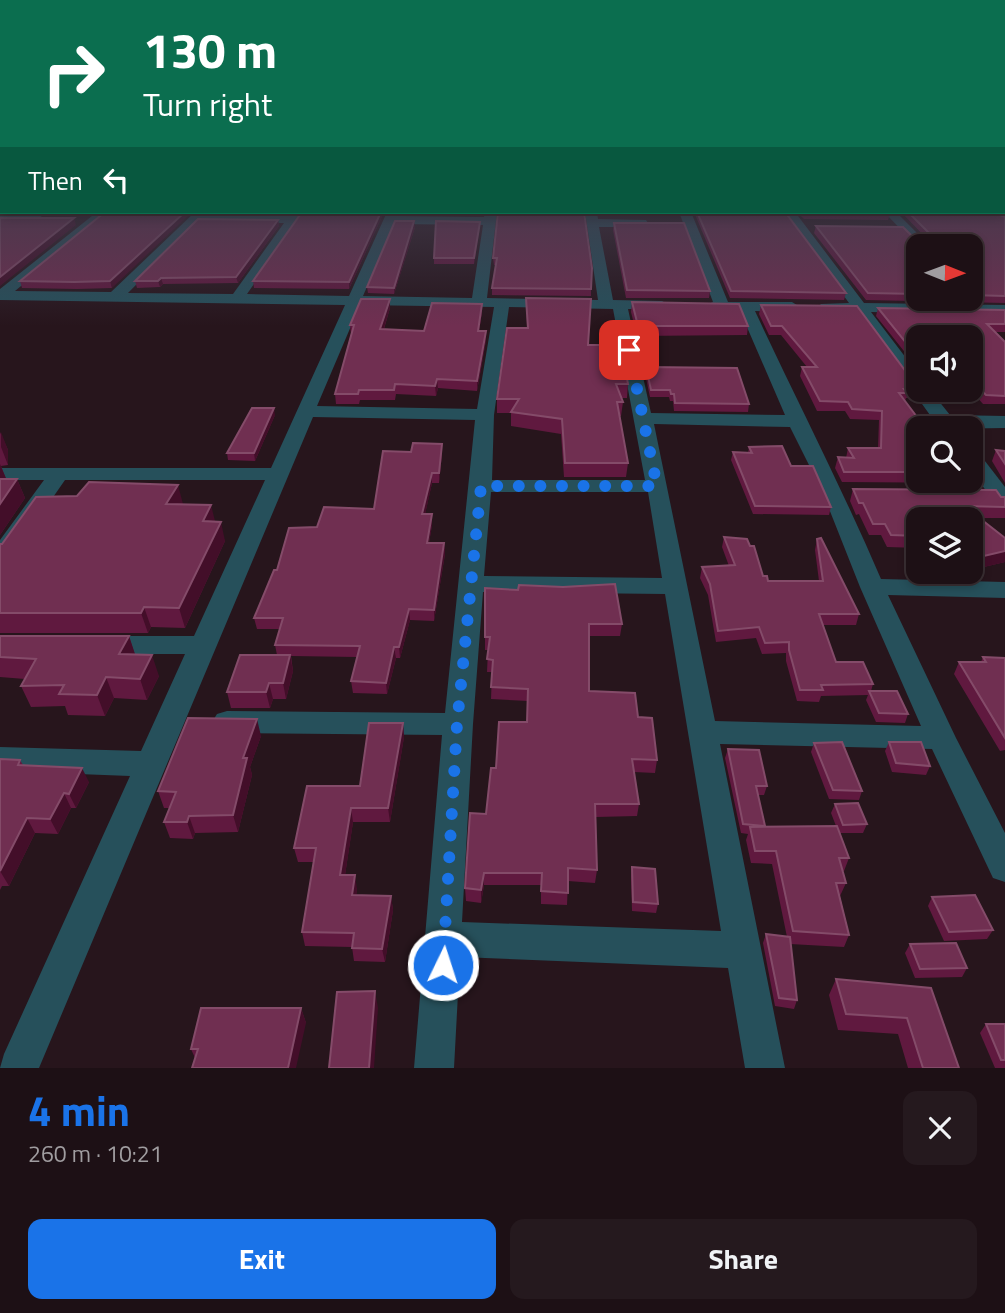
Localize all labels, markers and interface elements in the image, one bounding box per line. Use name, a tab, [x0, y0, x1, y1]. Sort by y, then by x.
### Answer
text: 130 m	[143, 12, 277, 87]
icon: right	[28, 28, 119, 119]
text: Turn right	[143, 80, 272, 128]
text: Then	[28, 161, 83, 200]
icon: left	[97, 161, 135, 199]
north arrow	[906, 234, 984, 312]
map controls	[906, 234, 983, 584]
pin	[599, 320, 659, 380]
button: sound	[906, 325, 983, 402]
icon: arrive	[610, 331, 648, 369]
button: search	[906, 416, 983, 493]
button: layers	[906, 507, 983, 584]
position arrow	[406, 928, 480, 1002]
text: 4 min	[28, 1078, 130, 1142]
button: close	[903, 1091, 977, 1165]
text: 260 m · 10:21	[28, 1136, 163, 1171]
button: Exit	[28, 1219, 496, 1299]
button: Share	[510, 1219, 977, 1299]

